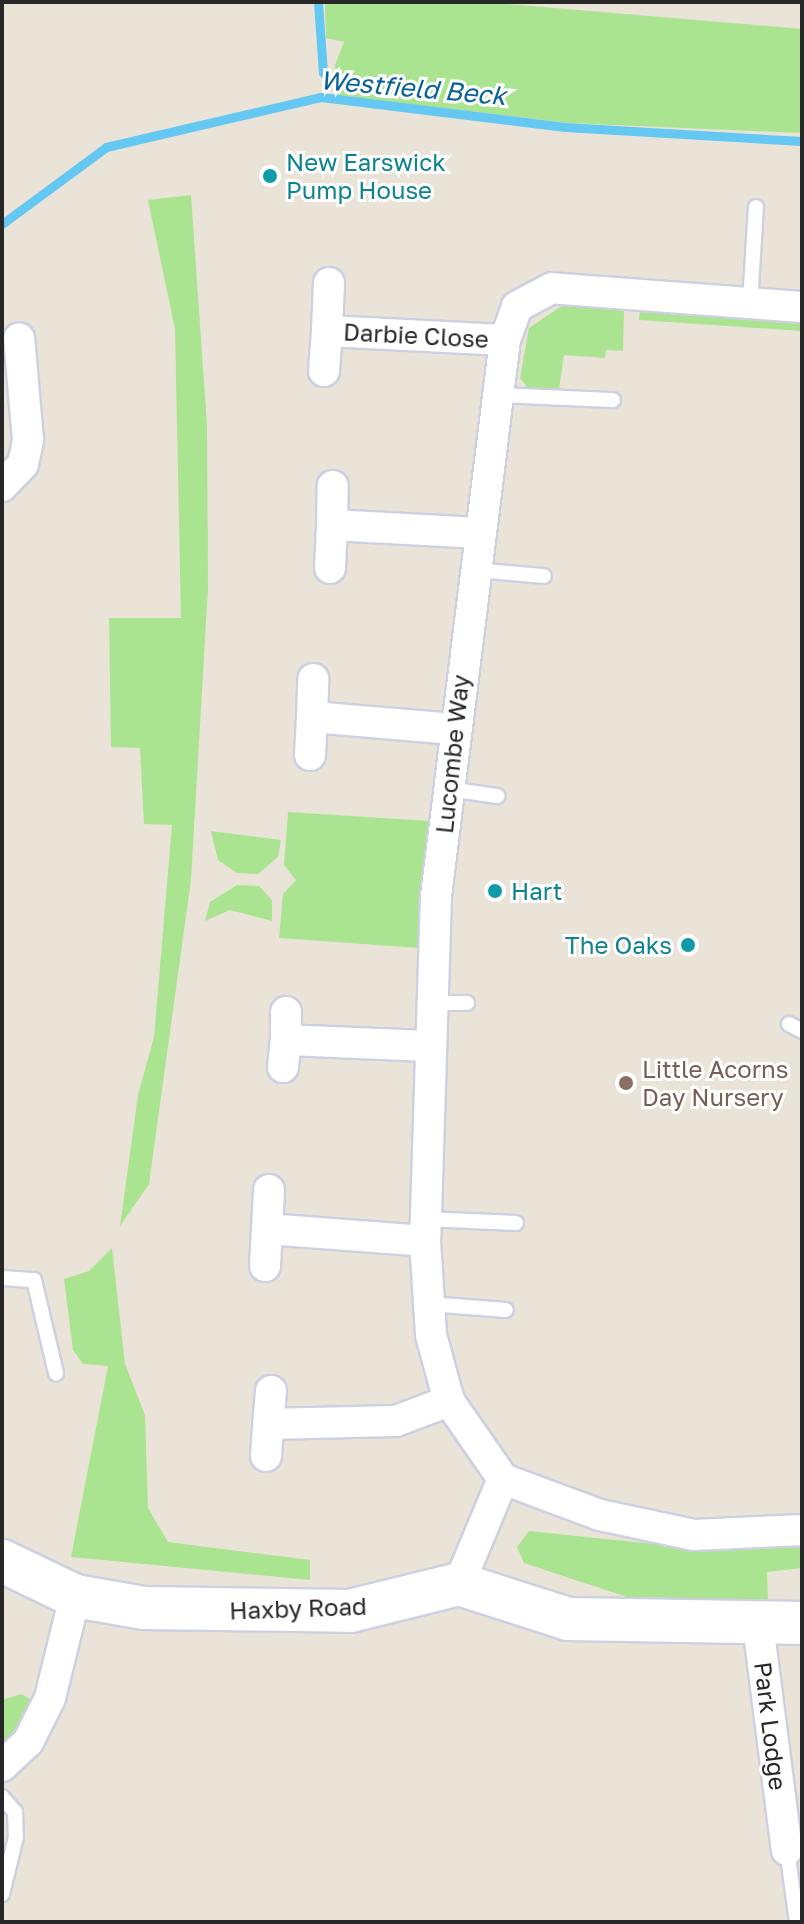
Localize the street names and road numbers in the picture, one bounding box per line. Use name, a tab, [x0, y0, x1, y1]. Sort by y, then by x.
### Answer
street label: Darbie Close	[343, 317, 489, 353]
street label: Lucombe Way	[429, 673, 475, 835]
street label: Haxby Road	[229, 1591, 367, 1625]
street label: Park Lodge	[749, 1660, 793, 1792]

